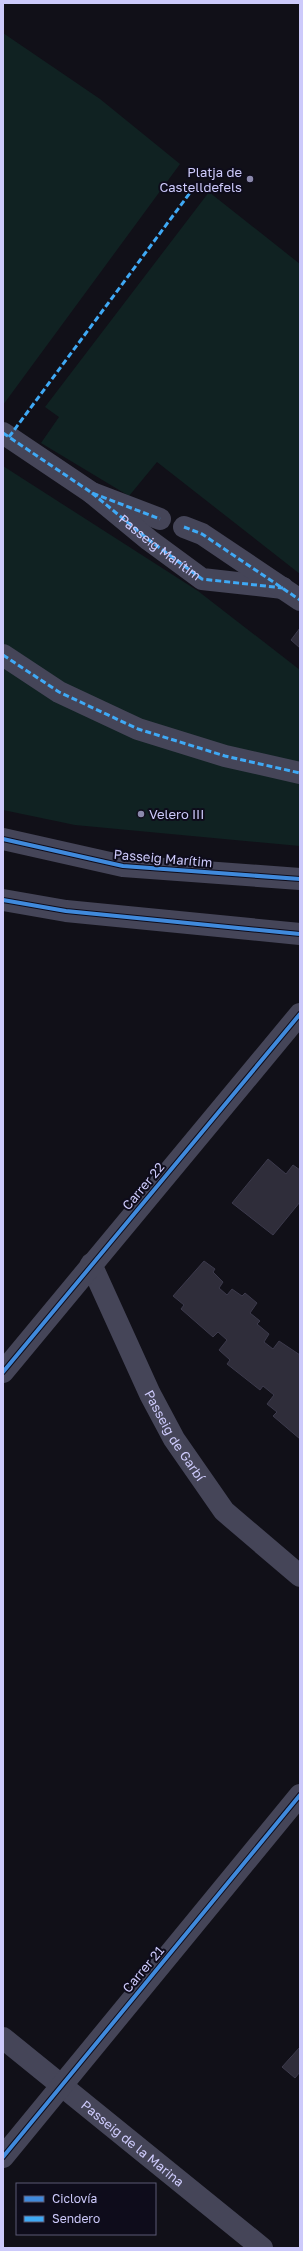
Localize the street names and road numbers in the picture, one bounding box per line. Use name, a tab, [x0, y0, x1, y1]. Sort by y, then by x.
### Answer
street label: Passeig Marítim	[116, 511, 204, 584]
street label: Passeig Marítim	[113, 846, 213, 870]
street label: Carrer 22	[119, 1159, 167, 1213]
street label: Passeig de Garbí	[141, 1387, 209, 1485]
street label: Carrer 21	[119, 1942, 167, 1996]
street label: Passeig de la Marina	[78, 2097, 187, 2190]

